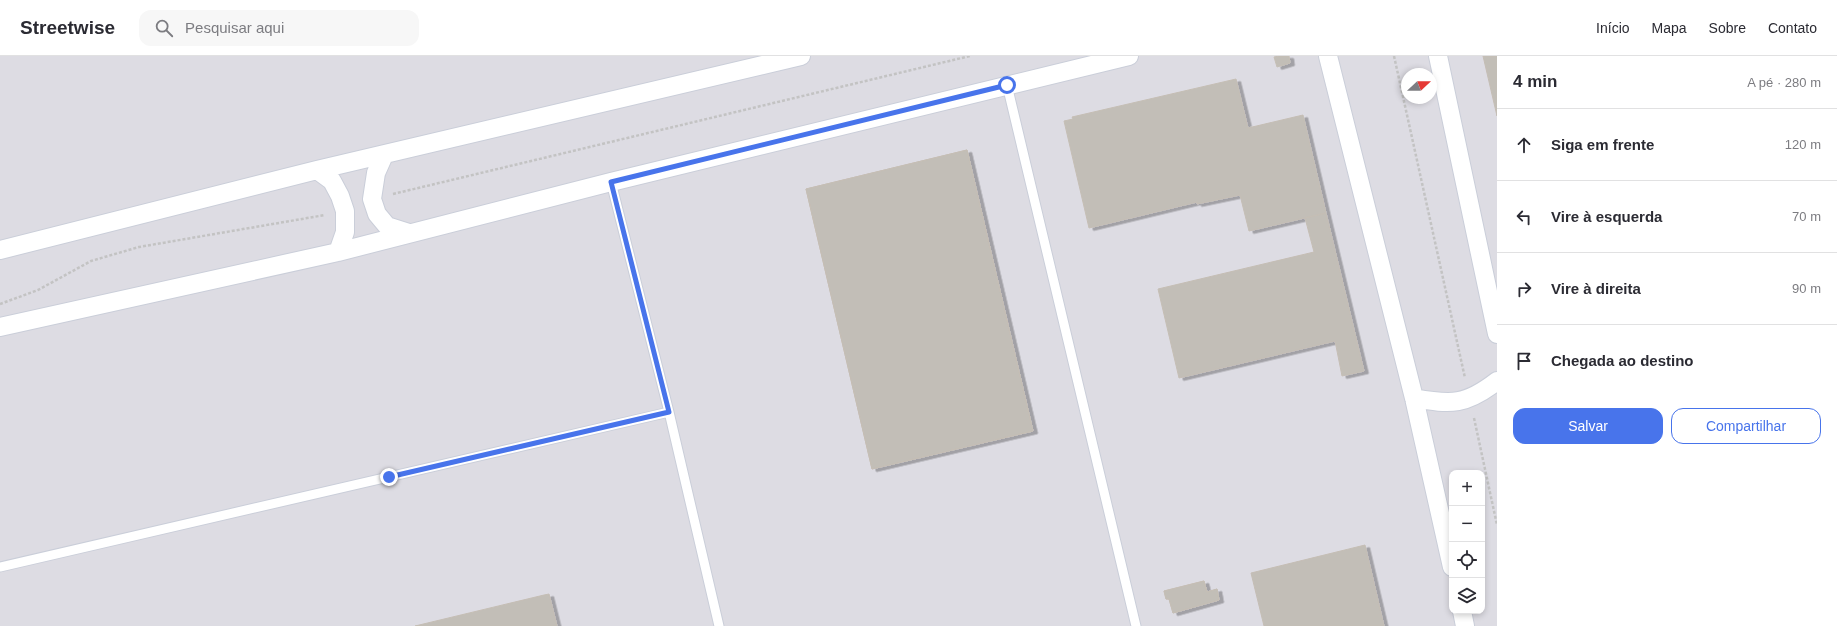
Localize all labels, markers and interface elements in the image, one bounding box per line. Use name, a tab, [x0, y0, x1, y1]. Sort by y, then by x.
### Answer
search box	[139, 10, 419, 46]
text: Streetwise	[20, 17, 115, 38]
icon: search	[153, 17, 175, 39]
text: Pesquisar aqui	[185, 19, 284, 36]
text: Início	[1596, 20, 1630, 36]
text: Mapa	[1652, 20, 1687, 36]
text: Sobre	[1709, 20, 1746, 36]
text: Contato	[1768, 20, 1817, 36]
north arrow	[1401, 68, 1437, 104]
text: 4 min	[1513, 72, 1557, 91]
text: A pé · 280 m	[1747, 75, 1821, 90]
route start	[998, 76, 1016, 94]
icon: ahead	[1513, 134, 1535, 156]
text: Siga em frente	[1551, 136, 1654, 153]
text: 120 m	[1785, 137, 1821, 152]
icon: left	[1513, 206, 1535, 228]
text: Vire à esquerda	[1551, 208, 1662, 225]
text: 70 m	[1792, 209, 1821, 224]
icon: right	[1513, 278, 1535, 300]
text: Vire à direita	[1551, 280, 1641, 297]
text: 90 m	[1792, 281, 1821, 296]
icon: arrive	[1513, 350, 1535, 372]
text: Chegada ao destino	[1551, 352, 1694, 369]
button: Salvar	[1513, 408, 1663, 444]
button: Compartilhar	[1671, 408, 1821, 444]
route end	[380, 468, 398, 486]
map controls	[1449, 470, 1485, 614]
button: +	[1449, 470, 1485, 506]
button: −	[1449, 506, 1485, 542]
button: locate	[1449, 542, 1485, 578]
button: layers	[1449, 578, 1485, 614]

